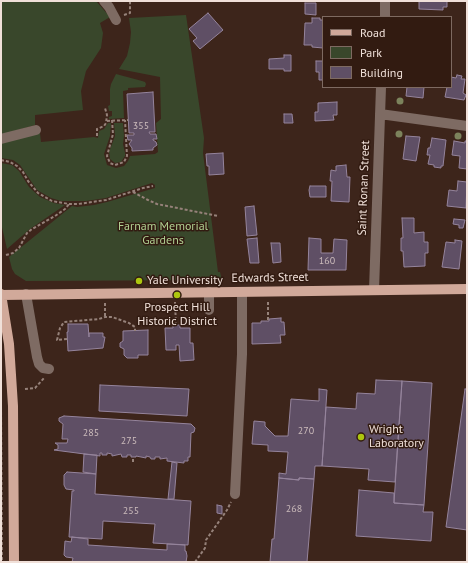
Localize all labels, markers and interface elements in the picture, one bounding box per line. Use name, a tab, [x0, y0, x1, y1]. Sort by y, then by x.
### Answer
legend	[322, 16, 452, 88]
text: Road	[360, 25, 385, 40]
text: Park	[360, 45, 382, 60]
text: Building	[360, 65, 403, 80]
house number: 355	[133, 120, 149, 132]
street label: Saint Ronan Street	[355, 140, 373, 236]
park label: Farnam Memorial Gardens	[118, 220, 208, 248]
house number: 160	[319, 255, 335, 267]
street label: Edwards Street	[231, 270, 309, 286]
place label: Yale University	[147, 274, 223, 288]
marker: Yale University	[134, 276, 144, 286]
marker: Prospect Hill Historic District	[172, 290, 182, 300]
place label: Prospect Hill Historic District	[137, 301, 217, 329]
place label: Wright Laboratory	[369, 423, 424, 451]
house number: 270	[298, 425, 314, 437]
house number: 285	[83, 427, 99, 439]
marker: Wright Laboratory	[356, 432, 366, 442]
house number: 275	[121, 435, 137, 447]
house number: 268	[286, 503, 302, 515]
house number: 255	[123, 505, 139, 517]

